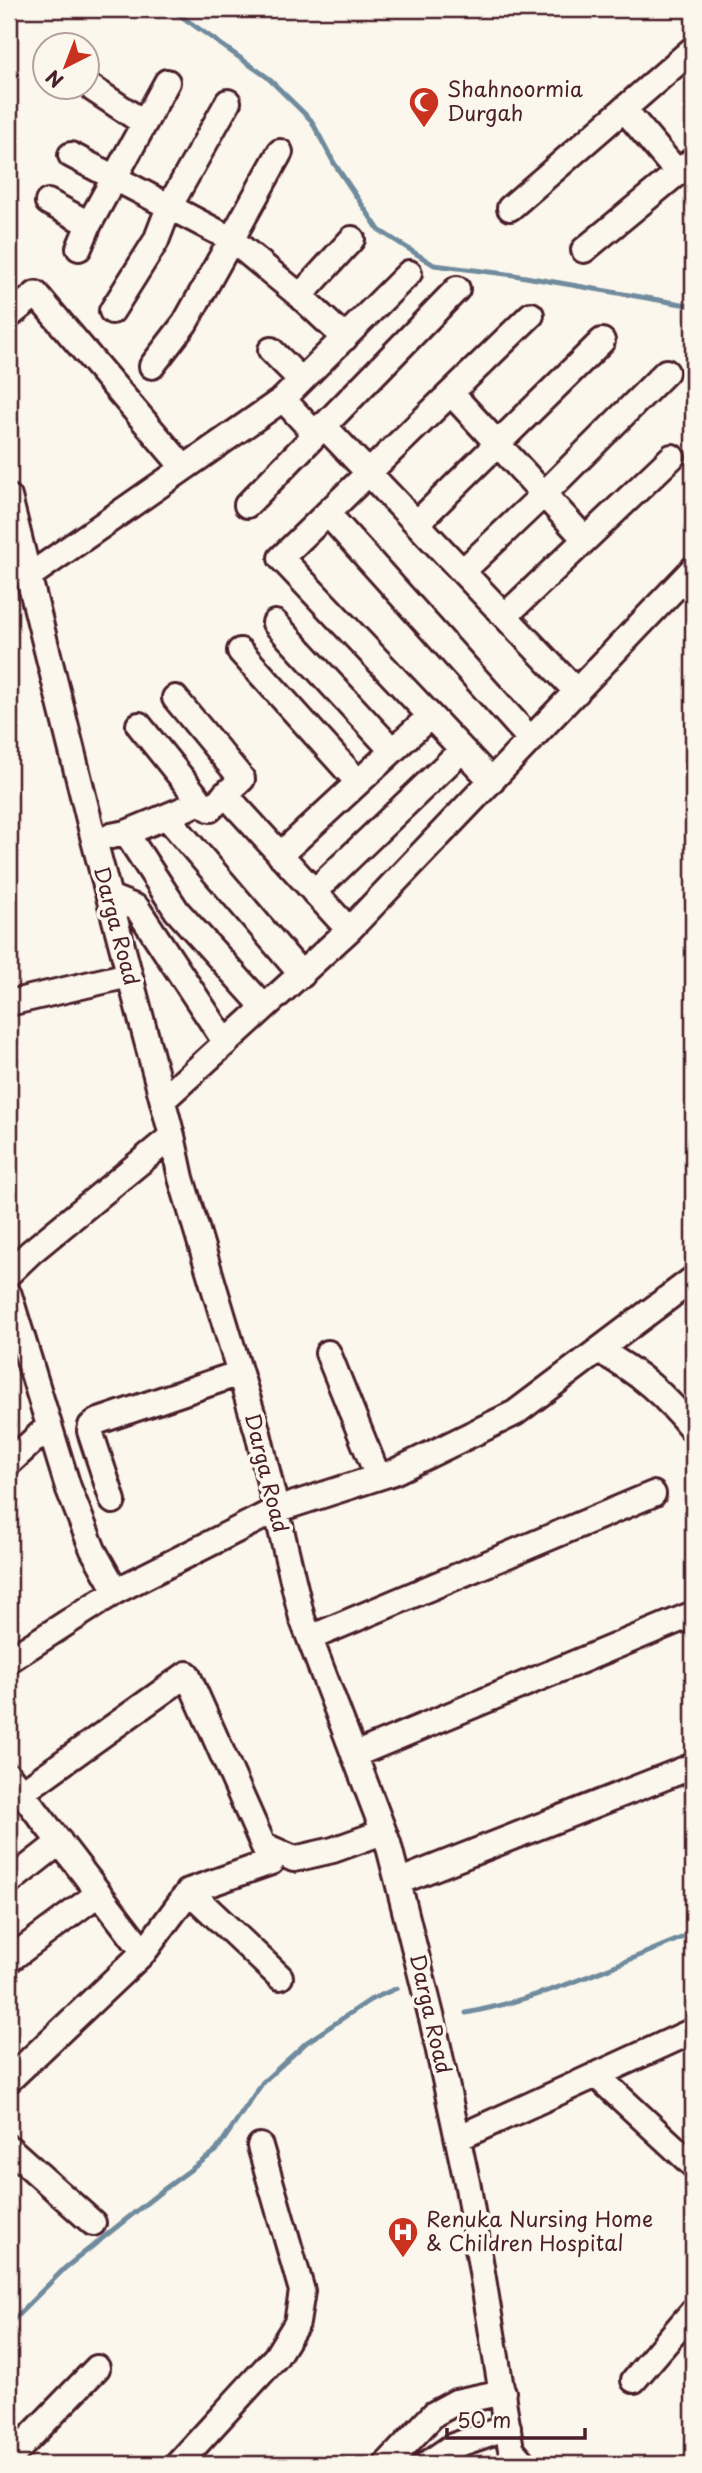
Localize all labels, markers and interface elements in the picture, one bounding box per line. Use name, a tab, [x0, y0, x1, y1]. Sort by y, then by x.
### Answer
north arrow	[32, 32, 102, 102]
text: N	[39, 64, 69, 95]
place label: Shahnoormia Durgah	[447, 72, 583, 128]
mosque icon: Shahnoormia Durgah	[407, 85, 441, 129]
street label: Darga Road	[87, 862, 149, 989]
street label: Darga Road	[238, 1409, 298, 1536]
street label: Darga Road	[403, 1950, 461, 2077]
place label: Renuka Nursing Home & Children Hospital	[426, 2202, 653, 2258]
hospital icon: Renuka Nursing Home & Children Hospital	[386, 2215, 420, 2259]
scale bar	[447, 2396, 585, 2440]
text: 50 m	[457, 2403, 511, 2435]

